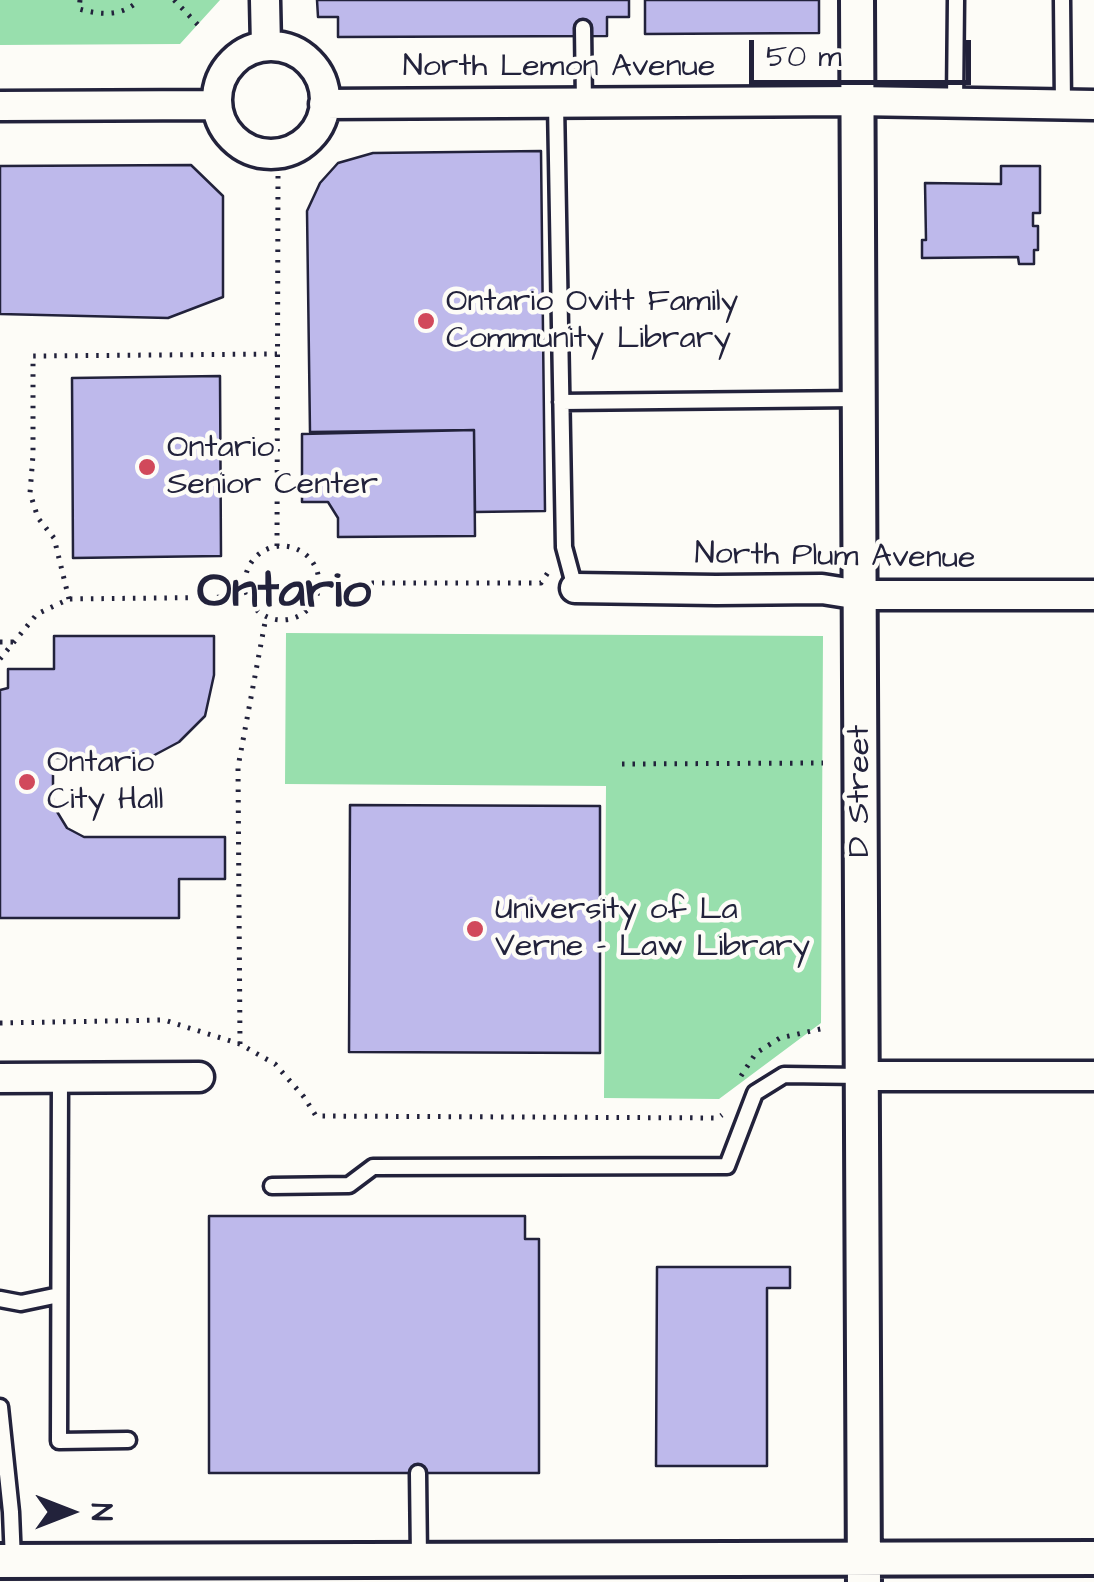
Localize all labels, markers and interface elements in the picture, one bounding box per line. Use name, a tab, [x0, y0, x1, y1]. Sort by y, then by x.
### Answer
scale bar	[754, 20, 976, 82]
text: 50 m	[766, 36, 842, 78]
street label: North Lemon Avenue	[403, 49, 715, 87]
place label: Ontario Ovitt Family Community Library	[446, 284, 738, 359]
marker: Ontario Ovitt Family Community Library	[415, 310, 437, 332]
place label: Ontario Senior Center	[167, 430, 378, 505]
marker: Ontario Senior Center	[136, 456, 158, 478]
street label: North Plum Avenue	[694, 536, 976, 580]
district label: Ontario	[197, 564, 371, 626]
street label: D Street	[842, 725, 880, 857]
place label: Ontario City Hall	[47, 745, 164, 820]
marker: Ontario City Hall	[16, 771, 38, 793]
place label: University of La Verne - Law Library	[495, 892, 810, 967]
marker: University of La Verne - Law Library	[464, 918, 486, 940]
north arrow	[20, 1462, 120, 1562]
text: N	[81, 1503, 120, 1521]

